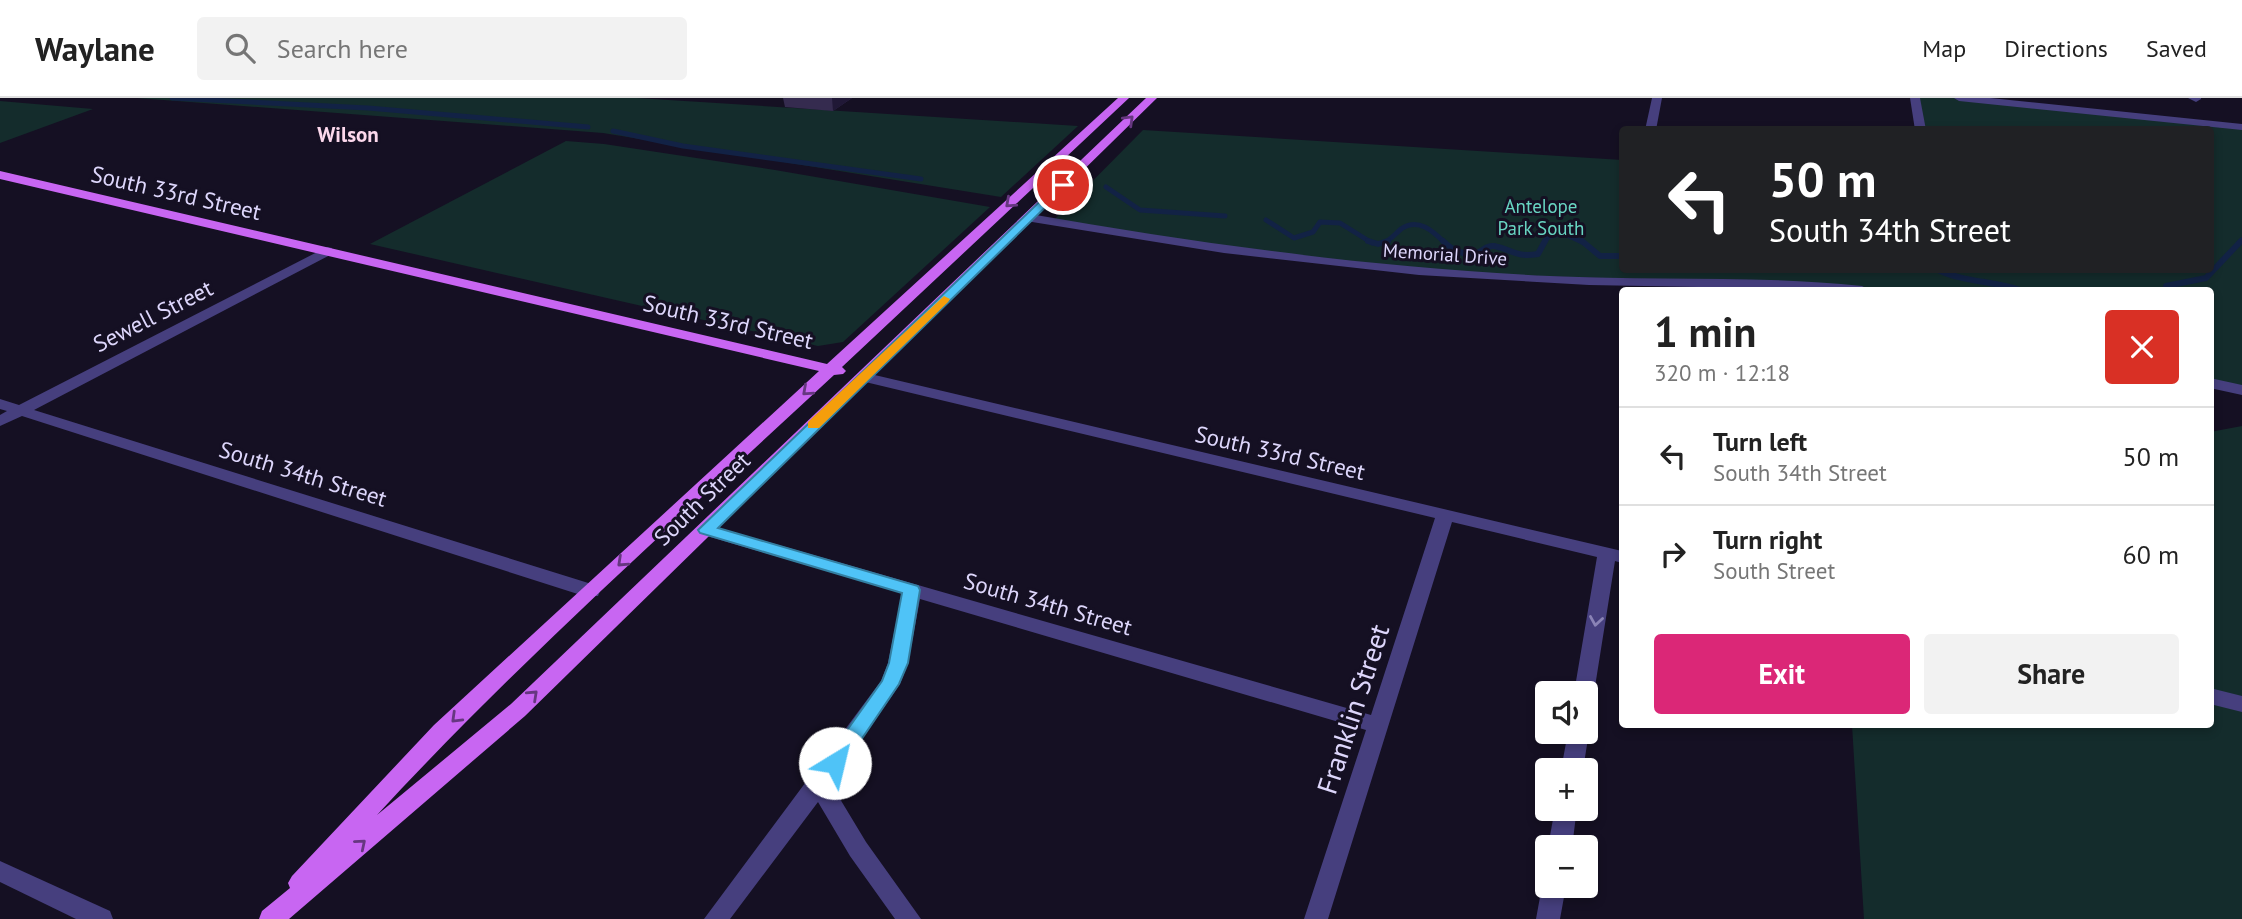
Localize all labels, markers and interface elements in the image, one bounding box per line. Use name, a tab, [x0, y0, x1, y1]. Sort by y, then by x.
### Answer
search box	[197, 17, 687, 80]
text: Waylane	[35, 27, 155, 70]
icon: search	[221, 29, 259, 67]
text: Search here	[277, 32, 408, 65]
text: Map	[1922, 33, 1966, 64]
text: Directions	[2004, 33, 2108, 64]
text: Saved	[2146, 33, 2207, 64]
one-way arrow	[1121, 116, 1134, 129]
district label: Wilson	[317, 121, 379, 148]
text: 50 m	[1769, 147, 1876, 211]
icon: left	[1654, 154, 1745, 245]
pin	[1033, 155, 1093, 215]
street label: South 33rd Street	[88, 159, 264, 226]
icon: arrive	[1044, 166, 1082, 204]
park label: Antelope Park South	[1498, 194, 1584, 240]
one-way arrow	[1005, 195, 1018, 207]
text: South 34th Street	[1769, 209, 2011, 251]
street label: Memorial Drive	[1382, 238, 1508, 270]
street label: Sewell Street	[88, 273, 218, 358]
street label: South 33rd Street	[640, 288, 816, 355]
text: 1 min	[1654, 304, 1756, 359]
button: close	[2105, 310, 2179, 384]
text: 320 m · 12:18	[1654, 358, 1790, 387]
one-way arrow	[802, 383, 815, 395]
street label: South 33rd Street	[1192, 419, 1368, 486]
text: Turn left	[1713, 425, 1807, 458]
street label: South 34th Street	[216, 434, 391, 513]
icon: left	[1654, 437, 1692, 475]
text: 50 m	[2123, 440, 2179, 473]
street label: South Street	[648, 446, 756, 552]
text: South 34th Street	[1713, 458, 1887, 487]
text: Turn right	[1713, 523, 1822, 556]
icon: right	[1654, 535, 1692, 573]
text: 60 m	[2123, 538, 2179, 571]
one-way arrow	[617, 553, 630, 566]
text: South Street	[1713, 556, 1835, 585]
street label: South 34th Street	[961, 566, 1136, 641]
one-way arrow	[1589, 615, 1604, 627]
street label: Franklin Street	[1308, 619, 1398, 799]
button: Exit	[1654, 634, 1910, 714]
button: Share	[1924, 634, 2179, 714]
map controls	[1535, 681, 1598, 898]
button: sound	[1535, 681, 1598, 744]
one-way arrow	[525, 691, 538, 704]
one-way arrow	[451, 709, 464, 722]
position arrow	[798, 726, 872, 800]
button: +	[1535, 758, 1598, 821]
button: −	[1535, 835, 1598, 898]
one-way arrow	[353, 840, 366, 852]

